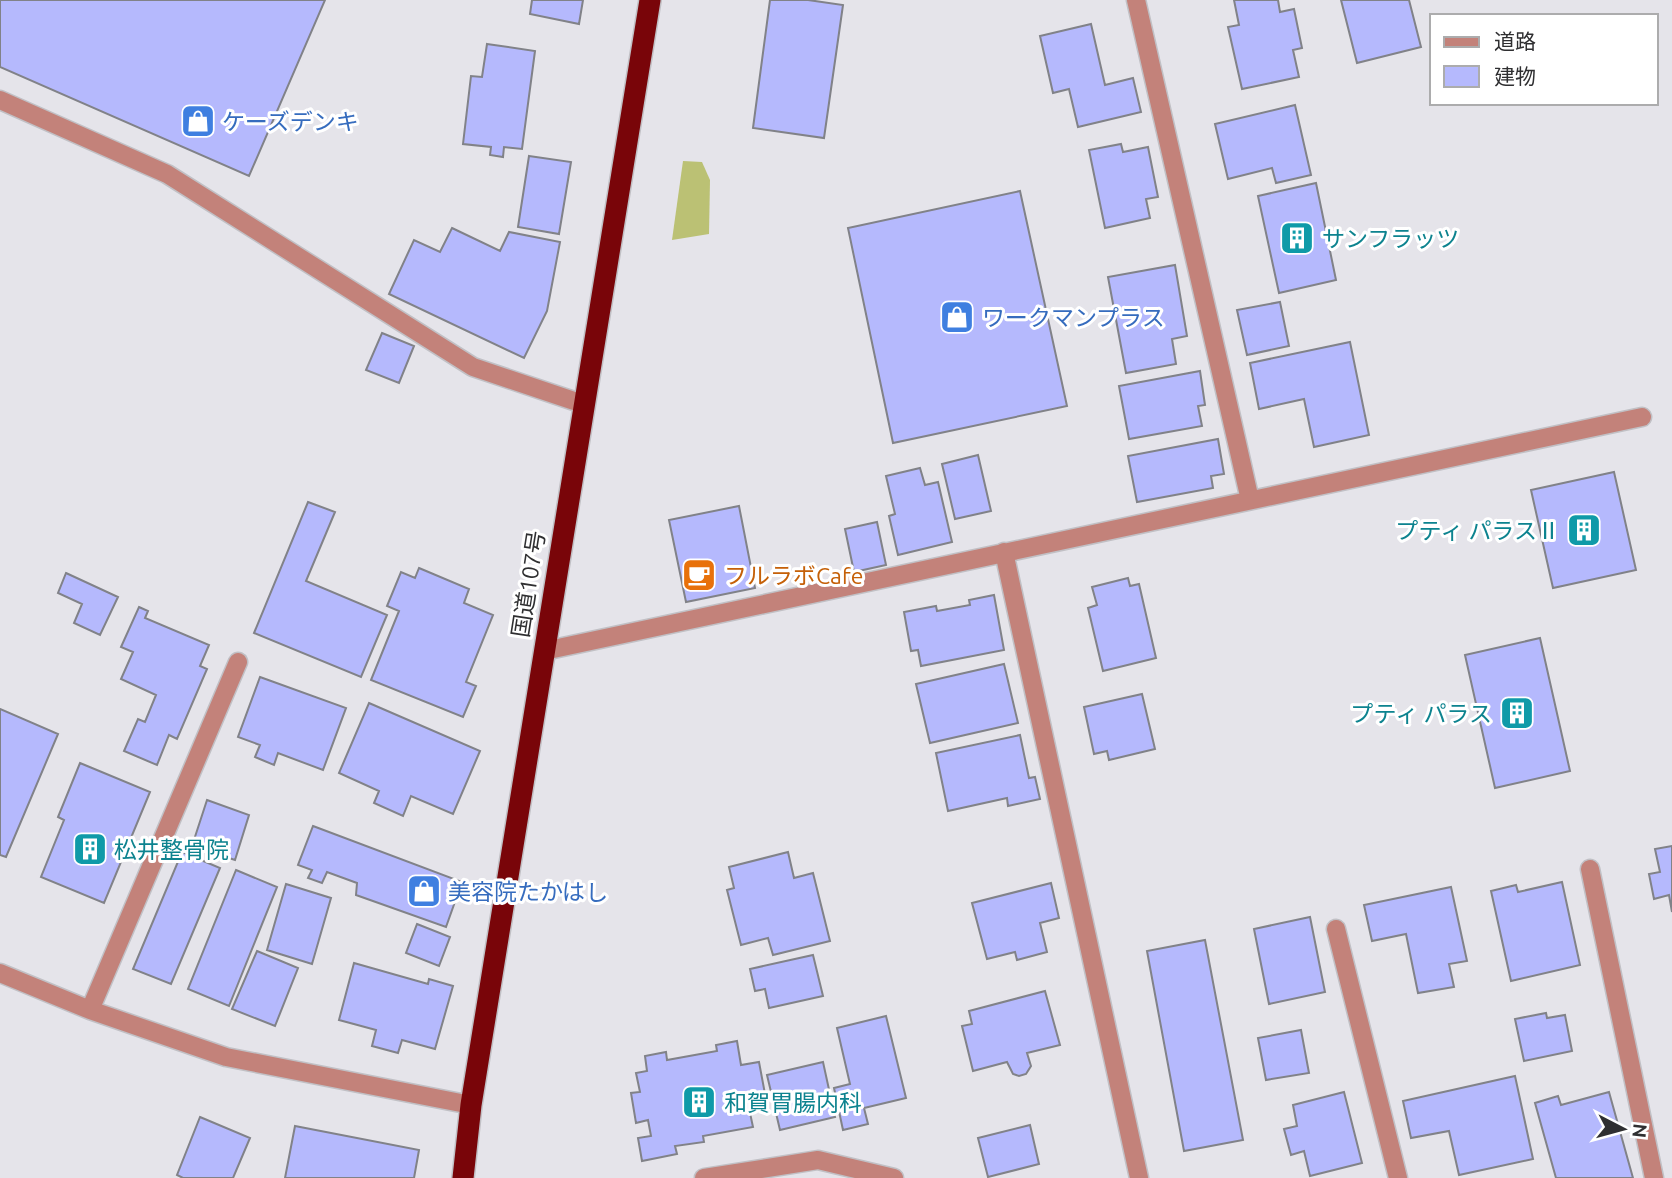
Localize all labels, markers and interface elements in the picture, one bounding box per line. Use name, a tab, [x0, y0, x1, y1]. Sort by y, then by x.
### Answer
legend	[1430, 14, 1658, 105]
text: 道路	[1494, 29, 1536, 53]
text: 建物	[1494, 64, 1536, 88]
shop icon: ケーズデンキ	[179, 102, 217, 140]
place label: ケーズデンキ	[222, 109, 359, 134]
building icon: サンフラッツ	[1278, 219, 1316, 257]
place label: サンフラッツ	[1322, 226, 1459, 251]
shop icon: ワークマンプラス	[938, 298, 976, 336]
place label: ワークマンプラス	[982, 305, 1165, 330]
building icon: プティ パラスⅡ	[1565, 511, 1603, 549]
place label: プティ パラスⅡ	[1396, 518, 1560, 543]
street label: 国道107号	[507, 529, 549, 639]
cafe icon: フルラボCafe	[680, 556, 718, 594]
place label: フルラボCafe	[724, 563, 863, 588]
building icon: プティ パラス	[1498, 694, 1536, 732]
place label: プティ パラス	[1351, 701, 1492, 726]
building icon: 松井整骨院	[71, 830, 109, 868]
place label: 松井整骨院	[114, 837, 229, 862]
shop icon: 美容院たかはし	[405, 872, 443, 910]
place label: 美容院たかはし	[448, 879, 608, 904]
building icon: 和賀胃腸内科	[680, 1083, 718, 1121]
place label: 和賀胃腸内科	[724, 1090, 862, 1115]
north arrow	[1588, 1094, 1658, 1164]
text: N	[1628, 1123, 1652, 1139]

